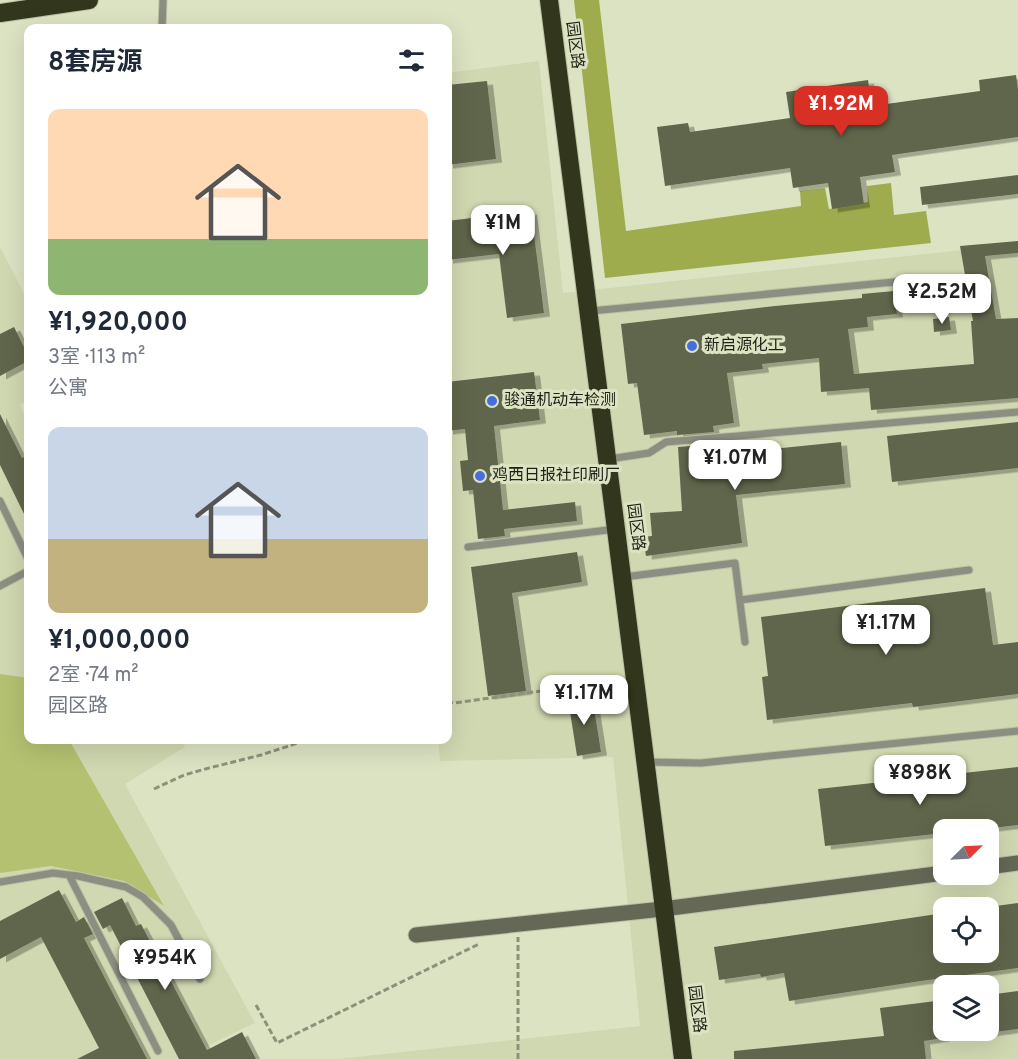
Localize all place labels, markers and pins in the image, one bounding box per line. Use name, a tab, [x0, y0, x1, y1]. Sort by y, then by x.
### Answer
pin: ¥1.92M	[792, 86, 890, 137]
pin: ¥1M	[474, 205, 532, 256]
pin: ¥2.52M	[893, 274, 991, 325]
place label: 新启源化工	[704, 336, 784, 356]
marker: 新启源化工	[685, 339, 699, 353]
place label: 骏通机动车检测	[504, 391, 616, 411]
marker: 骏通机动车检测	[485, 394, 499, 408]
pin: ¥1.07M	[686, 440, 784, 491]
place label: 鸡西日报社印刷厂	[492, 466, 620, 486]
marker: 鸡西日报社印刷厂	[473, 469, 487, 483]
pin: ¥1.17M	[837, 605, 935, 656]
pin: ¥1.17M	[535, 675, 633, 726]
pin: ¥898K	[878, 755, 962, 806]
pin: ¥954K	[123, 940, 207, 991]

